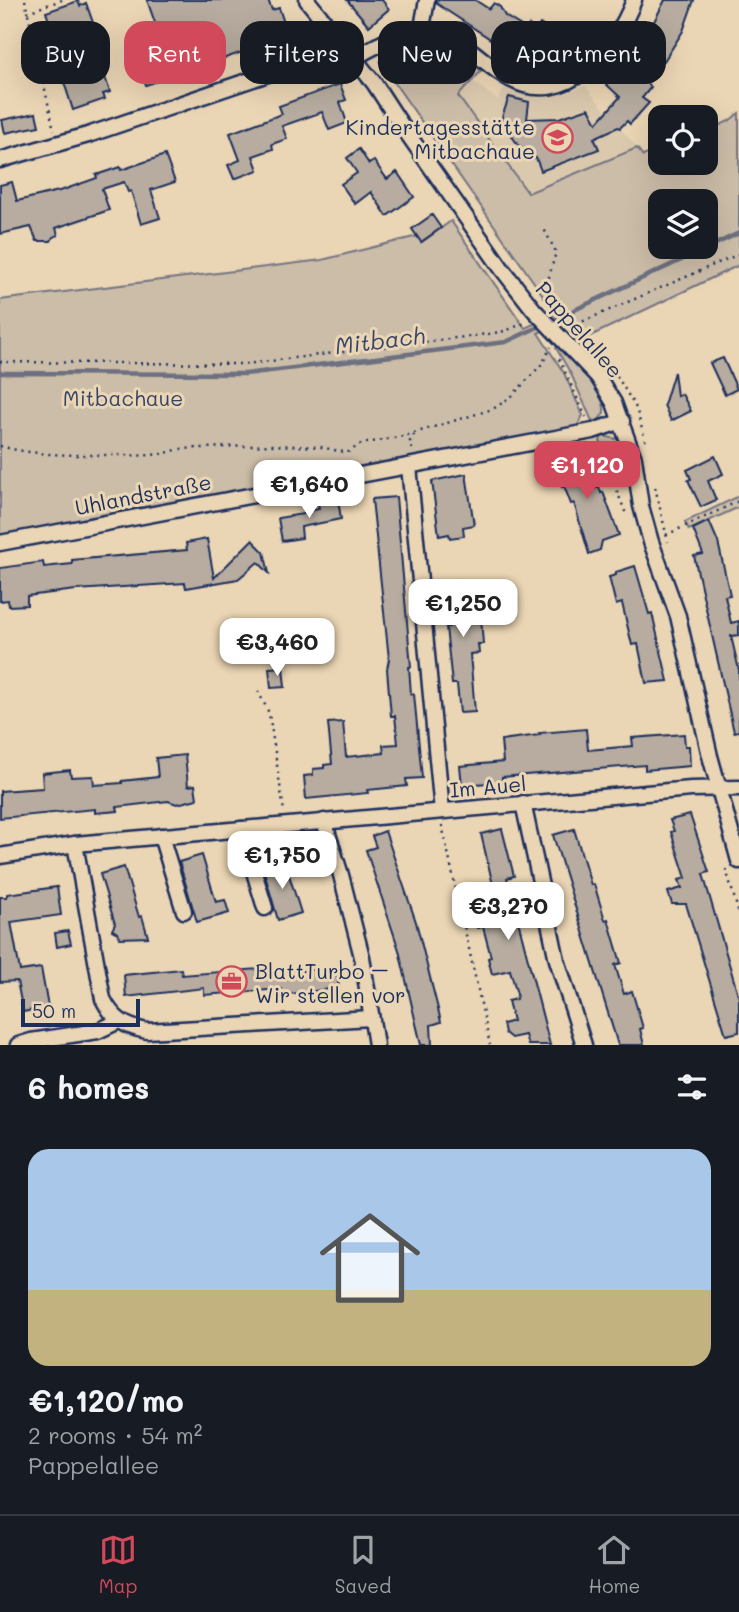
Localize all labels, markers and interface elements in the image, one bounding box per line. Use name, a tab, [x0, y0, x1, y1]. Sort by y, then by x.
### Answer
chip: Buy	[21, 21, 110, 84]
chip: Rent	[124, 21, 226, 84]
chip: Filters	[240, 21, 364, 84]
chip: New	[378, 21, 477, 84]
chip: Apartment	[491, 21, 666, 84]
map controls	[648, 105, 718, 259]
button: locate	[648, 105, 718, 175]
place label: Kindertagesstätte Mitbachaue	[346, 113, 535, 164]
school or university icon: Kindertagesstätte Mitbachaue	[541, 121, 575, 155]
button: layers	[648, 189, 718, 259]
street label: Pappelallee	[531, 275, 629, 383]
water label: Mitbach	[333, 320, 427, 360]
park label: Mitbachaue	[63, 384, 183, 411]
pin: €1,120	[530, 442, 644, 501]
text: €1,120	[550, 449, 624, 479]
pin: €1,640	[252, 461, 366, 520]
street label: Uhlandstraße	[72, 468, 214, 520]
text: €1,640	[269, 468, 349, 498]
pin: €1,250	[406, 580, 520, 639]
text: €1,250	[425, 587, 501, 617]
pin: €3,460	[220, 618, 334, 678]
text: €3,460	[236, 626, 318, 656]
street label: Im Auel	[448, 769, 528, 803]
pin: €1,750	[225, 832, 339, 891]
text: €1,750	[244, 839, 320, 869]
pin: €3,270	[451, 883, 565, 942]
text: €3,270	[468, 890, 548, 920]
place label: BlattTurbo – Wir stellen vor	[255, 957, 406, 1008]
office icon: BlattTurbo – Wir stellen vor	[215, 965, 249, 999]
scale bar	[21, 996, 140, 1028]
text: 50 m	[32, 998, 76, 1023]
text: 6 homes	[28, 1067, 149, 1107]
icon: filters	[673, 1068, 711, 1106]
icon: home	[307, 1195, 433, 1321]
text: €1,120/mo	[28, 1380, 184, 1420]
text: 2 rooms · 54 m²	[28, 1420, 203, 1450]
text: Pappelallee	[28, 1450, 159, 1480]
tab: Map	[99, 1531, 137, 1598]
tab: Saved	[335, 1531, 391, 1598]
tab: Home	[589, 1531, 640, 1598]

